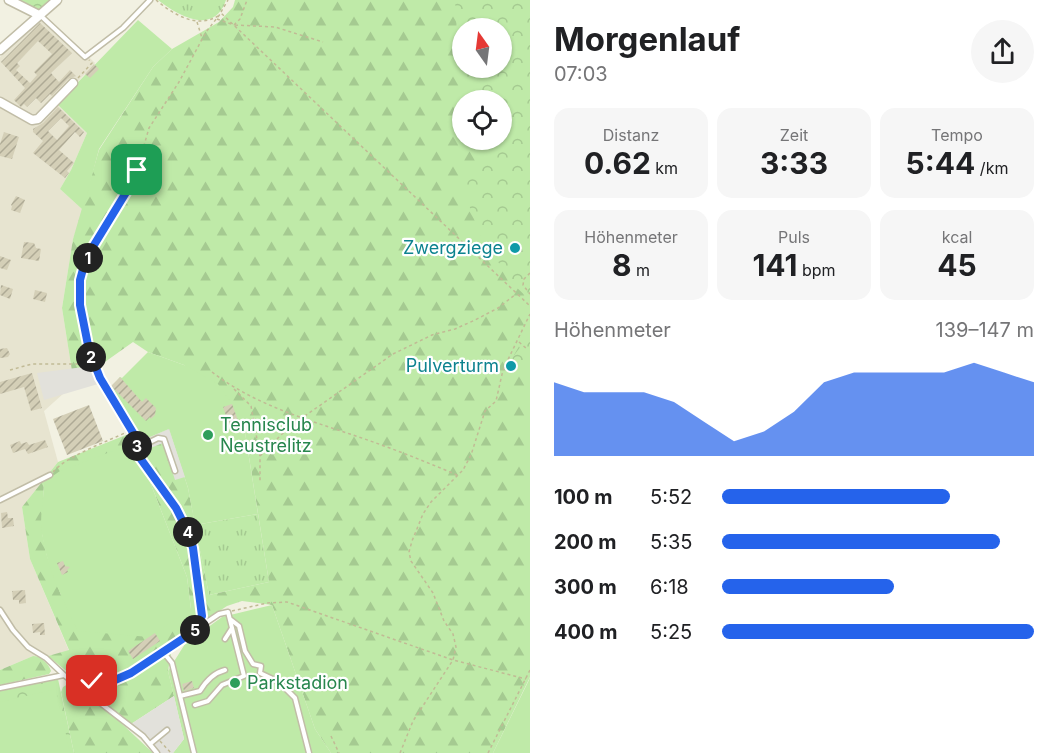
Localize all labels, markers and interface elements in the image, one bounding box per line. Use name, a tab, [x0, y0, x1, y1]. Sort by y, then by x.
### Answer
north arrow	[452, 18, 512, 78]
map controls	[452, 18, 512, 150]
text: Morgenlauf	[554, 19, 740, 59]
button: share	[971, 20, 1034, 83]
text: 07:03	[554, 62, 608, 86]
button: locate	[452, 90, 512, 150]
text: Distanz	[603, 125, 659, 145]
text: Zeit	[780, 125, 808, 145]
text: Tempo	[931, 125, 983, 145]
pin	[111, 144, 162, 195]
text: 0.62	[584, 145, 651, 181]
text: 3:33	[760, 145, 828, 181]
text: 5:44	[906, 145, 975, 181]
icon: arrive	[120, 153, 153, 186]
text: km	[651, 158, 678, 178]
text: /km	[975, 158, 1008, 178]
text: Höhenmeter	[584, 227, 678, 247]
text: Puls	[778, 227, 810, 247]
text: kcal	[942, 227, 972, 247]
place label: Zwergziege	[403, 237, 503, 258]
marker: Zwergziege	[508, 241, 522, 255]
pin: 1	[73, 243, 103, 273]
text: 8	[612, 247, 632, 283]
text: 141	[752, 247, 797, 283]
text: 45	[937, 247, 977, 283]
text: 1	[85, 248, 91, 268]
text: m	[632, 260, 650, 280]
text: bpm	[797, 260, 836, 280]
text: Höhenmeter	[554, 318, 671, 342]
text: 139–147 m	[936, 318, 1034, 342]
pin: 2	[76, 342, 106, 372]
text: 2	[86, 347, 96, 367]
place label: Pulverturm	[406, 355, 499, 376]
marker: Pulverturm	[504, 359, 518, 373]
place label: Tennisclub Neustrelitz	[220, 414, 312, 456]
marker: Tennisclub Neustrelitz	[201, 428, 215, 442]
pin: 3	[122, 431, 152, 461]
text: 3	[132, 436, 142, 456]
text: 100 m	[554, 485, 613, 509]
text: 5:52	[650, 485, 692, 509]
pin: 4	[173, 517, 203, 547]
text: 4	[183, 522, 193, 542]
text: 200 m	[554, 530, 617, 554]
text: 5:35	[650, 530, 692, 554]
text: 300 m	[554, 575, 617, 599]
text: 6:18	[650, 575, 689, 599]
pin: 5	[180, 615, 210, 645]
text: 5	[190, 620, 200, 640]
text: 400 m	[554, 620, 618, 644]
text: 5:25	[650, 620, 692, 644]
pin	[66, 655, 117, 706]
icon: check	[75, 664, 108, 697]
place label: Parkstadion	[247, 672, 348, 693]
marker: Parkstadion	[228, 676, 242, 690]

